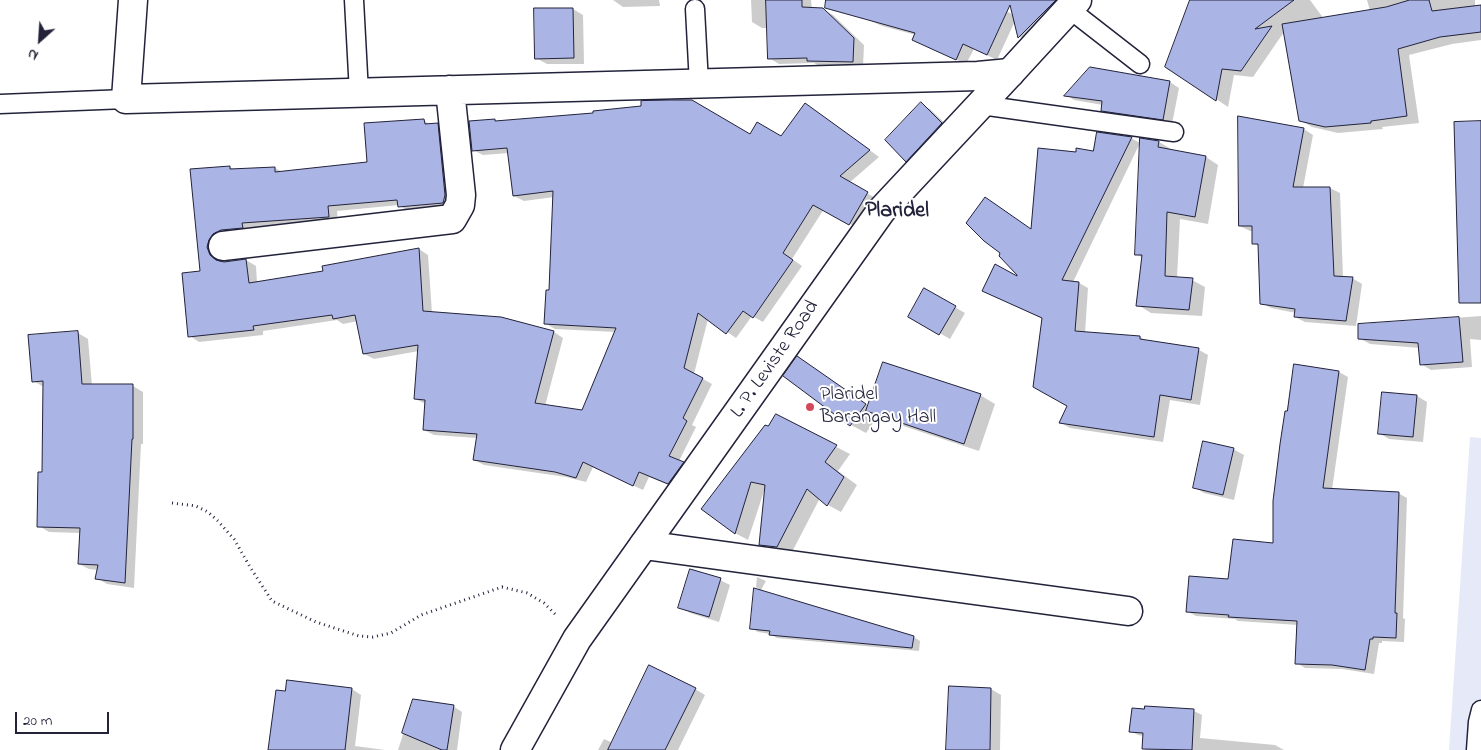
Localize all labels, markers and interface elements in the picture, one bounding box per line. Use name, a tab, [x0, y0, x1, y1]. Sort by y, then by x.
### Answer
north arrow	[15, 15, 65, 65]
text: N	[24, 42, 42, 65]
district label: Plaridel	[865, 199, 929, 225]
street label: L. P. Leviste Road	[727, 297, 825, 423]
place label: Plaridel Barangay Hall	[820, 384, 936, 431]
marker: Plaridel Barangay Hall	[804, 401, 816, 413]
scale bar	[18, 702, 111, 734]
text: 20 m	[23, 710, 52, 732]

